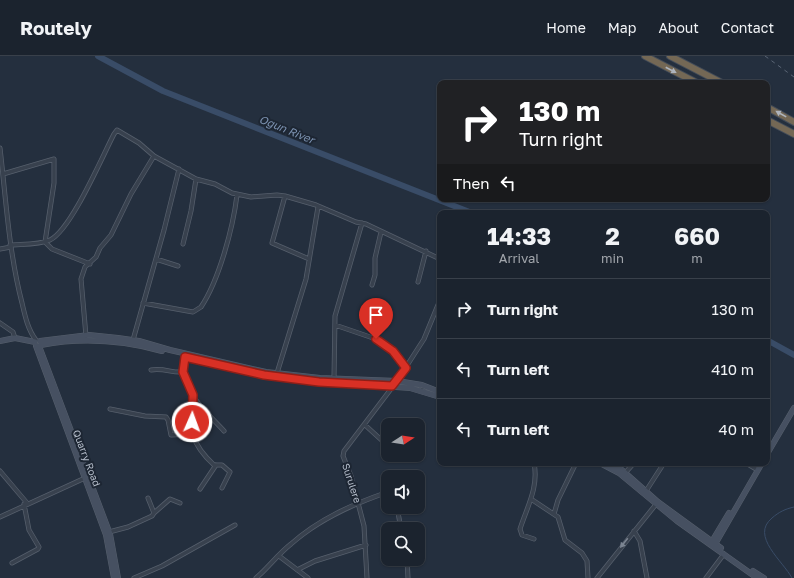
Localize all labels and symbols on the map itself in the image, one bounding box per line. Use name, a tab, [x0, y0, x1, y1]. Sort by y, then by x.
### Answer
one-way arrow	[665, 66, 676, 73]
one-way arrow	[775, 111, 786, 117]
water label: Ogun River	[257, 112, 318, 147]
pin	[359, 298, 393, 339]
position arrow	[171, 401, 213, 443]
north arrow	[381, 418, 425, 462]
street label: Quarry Road	[71, 428, 103, 488]
street label: Surulere	[340, 462, 364, 504]
one-way arrow	[620, 538, 629, 549]

